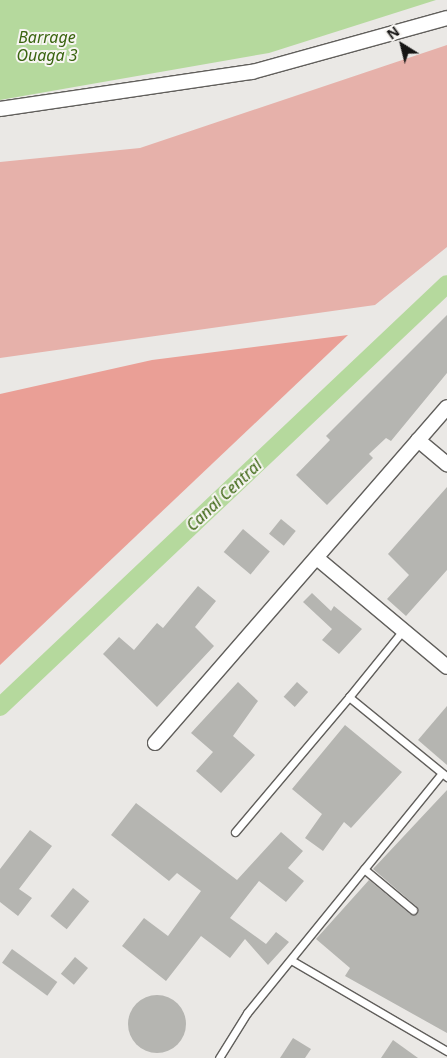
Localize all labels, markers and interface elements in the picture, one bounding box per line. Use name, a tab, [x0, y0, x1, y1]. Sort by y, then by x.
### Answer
north arrow	[377, 20, 427, 70]
text: N	[383, 21, 403, 43]
water label: Barrage Ouaga 3	[16, 27, 78, 65]
water label: Canal Central	[182, 455, 266, 535]

